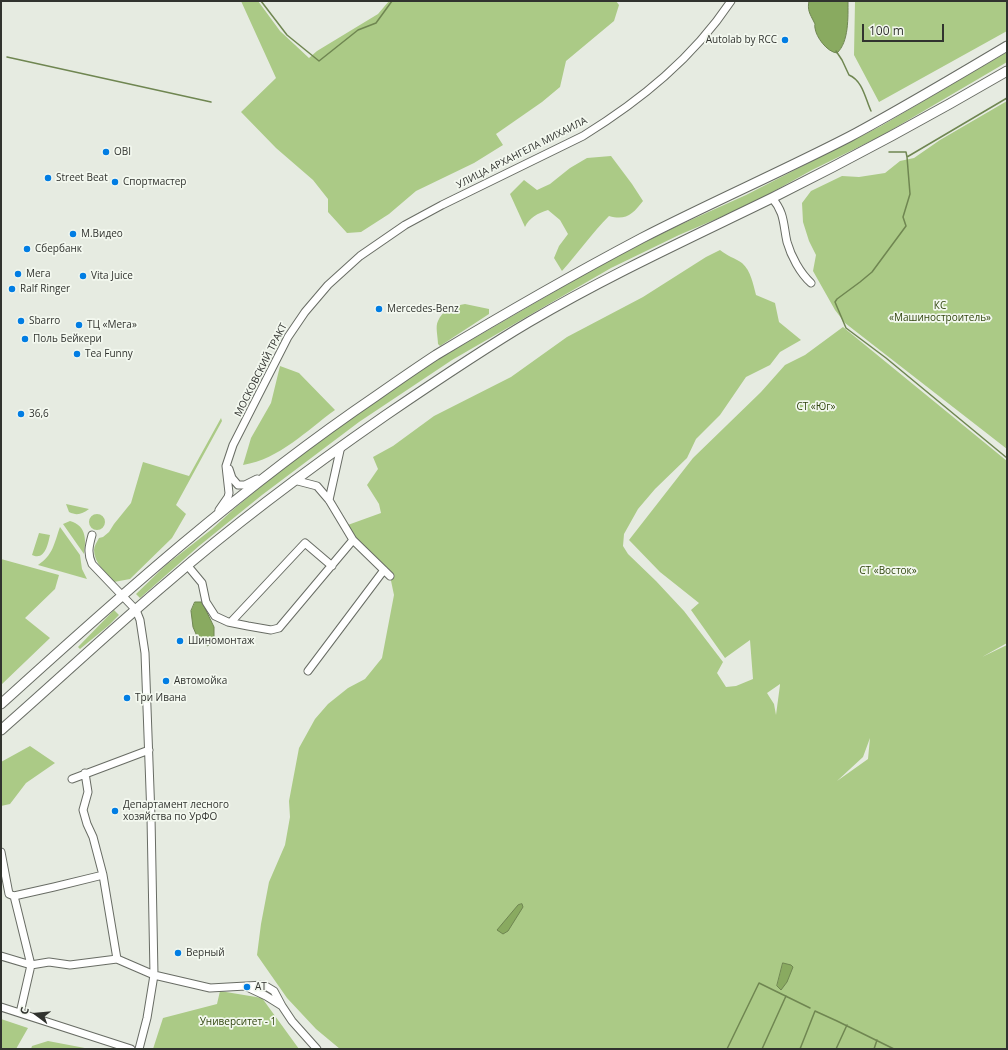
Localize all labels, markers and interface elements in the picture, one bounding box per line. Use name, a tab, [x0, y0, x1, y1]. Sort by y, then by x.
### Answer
scale bar	[864, 16, 946, 42]
text: 100 m	[869, 22, 904, 39]
place label: Autolab by RCC	[706, 34, 777, 46]
marker: Autolab by RCC	[780, 35, 790, 45]
street label: УЛИЦА АРХАНГЕЛА МИХАИЛА	[455, 115, 589, 191]
place label: OBI	[114, 146, 131, 158]
marker: OBI	[101, 147, 111, 157]
place label: Street Beat	[56, 172, 108, 184]
marker: Street Beat	[43, 173, 53, 183]
place label: Спортмастер	[123, 176, 186, 188]
marker: Спортмастер	[110, 177, 120, 187]
place label: М.Видео	[81, 228, 123, 240]
marker: М.Видео	[68, 229, 78, 239]
place label: Сбербанк	[35, 243, 82, 255]
marker: Сбербанк	[22, 244, 32, 254]
place label: Мега	[26, 268, 50, 280]
marker: Мега	[13, 269, 23, 279]
place label: Vita Juice	[91, 270, 133, 282]
marker: Vita Juice	[78, 271, 88, 281]
place label: Ralf Ringer	[20, 283, 70, 295]
marker: Ralf Ringer	[7, 284, 17, 294]
park label: КС «Машиностроитель»	[889, 300, 991, 324]
place label: Mercedes-Benz	[387, 303, 459, 315]
marker: Mercedes-Benz	[374, 304, 384, 314]
place label: Sbarro	[29, 315, 60, 327]
marker: Sbarro	[16, 316, 26, 326]
place label: ТЦ «Мега»	[87, 319, 137, 331]
marker: ТЦ «Мега»	[74, 320, 84, 330]
street label: МОСКОВСКИЙ ТРАКТ	[232, 321, 290, 419]
place label: Поль Бейкери	[33, 333, 102, 345]
marker: Поль Бейкери	[20, 334, 30, 344]
place label: Tea Funny	[85, 348, 133, 360]
marker: Tea Funny	[72, 349, 82, 359]
park label: СТ «Юг»	[796, 401, 836, 413]
place label: 36,6	[29, 408, 49, 420]
marker: 36,6	[16, 409, 26, 419]
park label: СТ «Восток»	[859, 565, 917, 577]
place label: Шиномонтаж	[188, 635, 254, 647]
marker: Шиномонтаж	[175, 636, 185, 646]
place label: Автомойка	[174, 675, 227, 687]
marker: Автомойка	[161, 676, 171, 686]
place label: Три Ивана	[135, 692, 186, 704]
marker: Три Ивана	[122, 693, 132, 703]
place label: Департамент лесного хозяйства по УрФО	[123, 799, 229, 822]
marker: Департамент лесного хозяйства по УрФО	[110, 806, 120, 816]
place label: Верный	[186, 947, 225, 959]
marker: Верный	[173, 948, 183, 958]
place label: AT	[255, 981, 267, 993]
marker: AT	[242, 982, 252, 992]
north arrow	[16, 994, 56, 1034]
text: С	[16, 1005, 32, 1016]
park label: Университет - 1	[200, 1016, 276, 1028]

